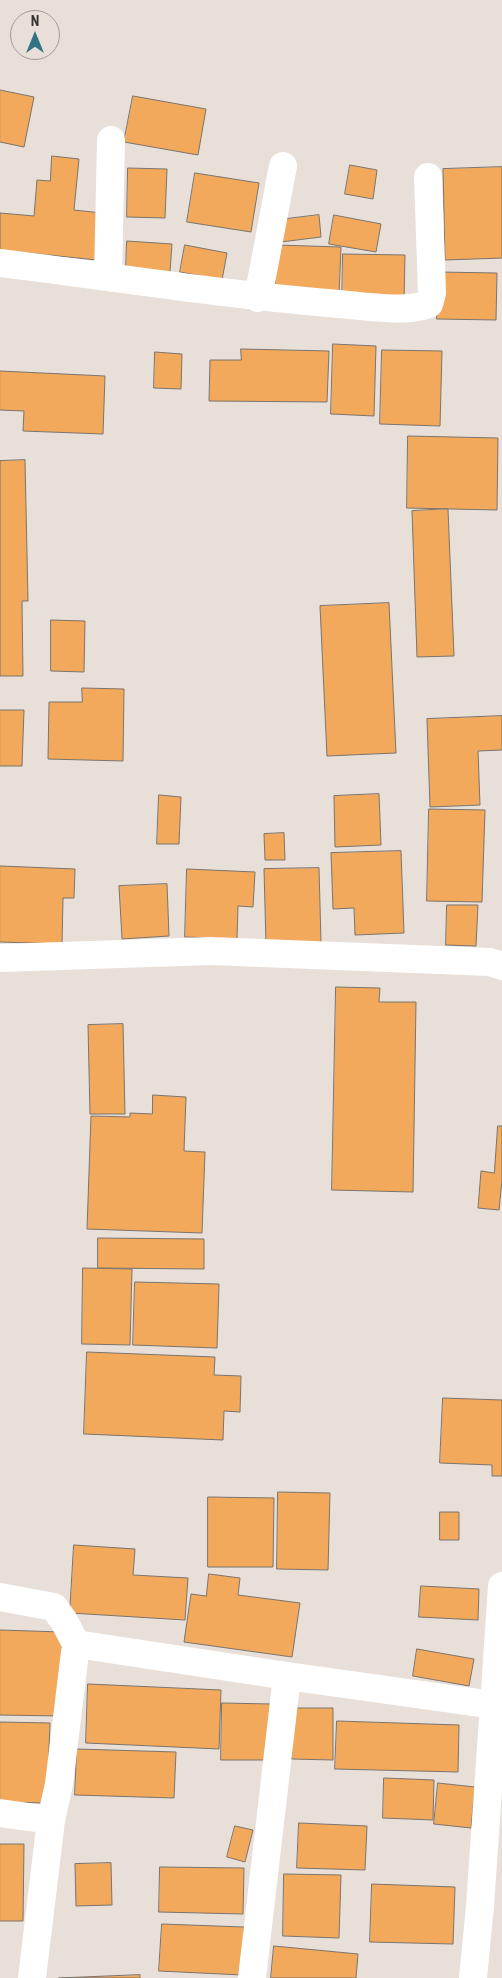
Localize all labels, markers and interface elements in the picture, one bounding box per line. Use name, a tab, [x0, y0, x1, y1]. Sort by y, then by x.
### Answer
north arrow	[10, 10, 60, 60]
text: N	[31, 13, 39, 29]

